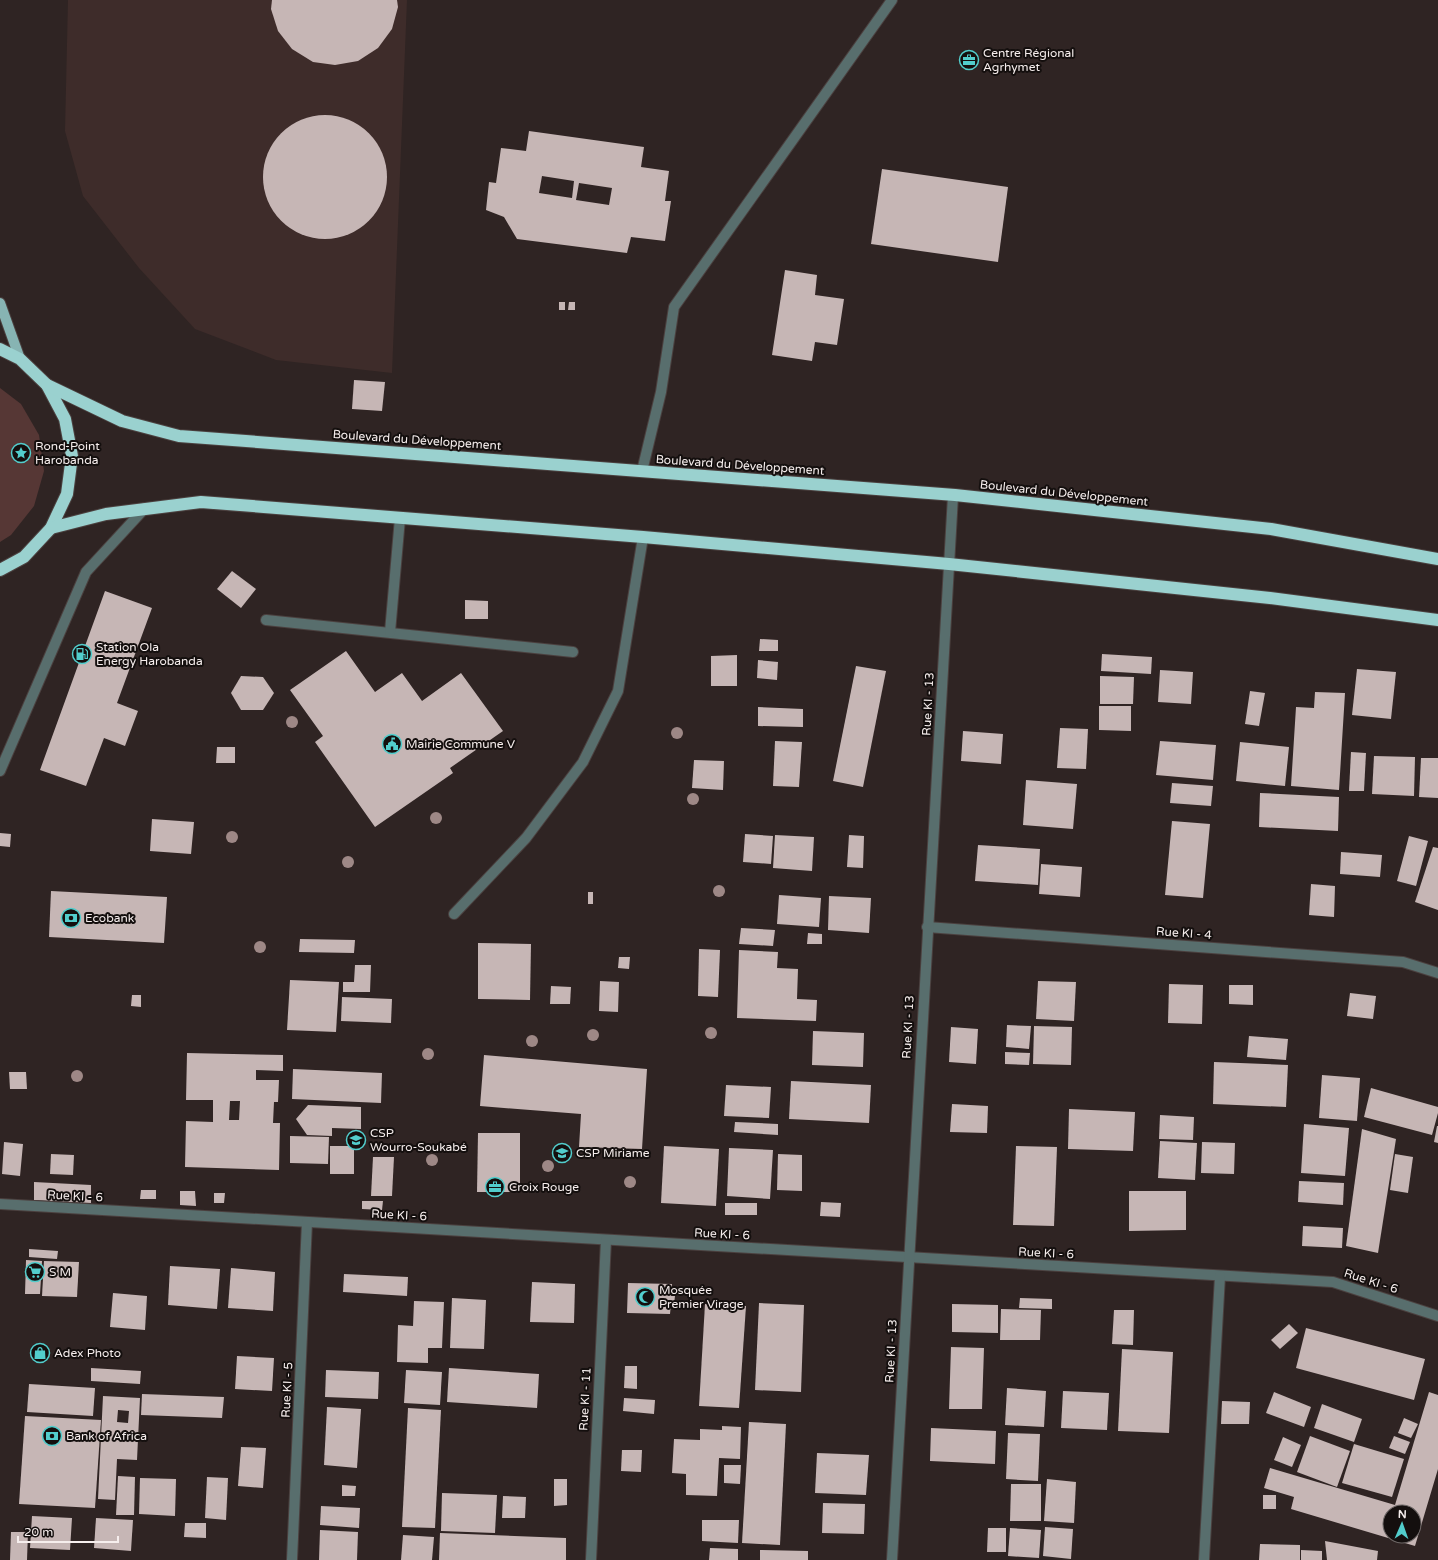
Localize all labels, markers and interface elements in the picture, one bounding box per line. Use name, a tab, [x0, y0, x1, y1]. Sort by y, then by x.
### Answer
place label: Centre Régional Agrhymet	[983, 46, 1074, 74]
office icon: Centre Régional Agrhymet	[958, 49, 980, 71]
street label: Boulevard du Développement	[332, 427, 502, 453]
place label: Rond-Point Harobanda	[35, 439, 100, 467]
place icon: Rond-Point Harobanda	[10, 442, 32, 464]
street label: Boulevard du Développement	[655, 452, 825, 478]
street label: Boulevard du Développement	[979, 477, 1149, 509]
place label: Station Ola Energy Harobanda	[96, 640, 203, 668]
fuel station icon: Station Ola Energy Harobanda	[71, 643, 93, 665]
street label: Rue KI - 13	[919, 672, 937, 736]
public building icon: Mairie Commune V	[381, 733, 403, 755]
place label: Mairie Commune V	[406, 737, 516, 751]
bank icon: Ecobank	[60, 907, 82, 929]
place label: Ecobank	[85, 911, 135, 925]
street label: Rue KI - 4	[1156, 924, 1213, 942]
street label: Rue KI - 13	[899, 995, 917, 1059]
place label: CSP Wourro-Soukabé	[370, 1126, 467, 1154]
school or university icon: CSP Wourro-Soukabé	[345, 1129, 367, 1151]
school or university icon: CSP Miriame	[551, 1142, 573, 1164]
place label: CSP Miriame	[576, 1146, 650, 1160]
office icon: Croix Rouge	[484, 1176, 506, 1198]
place label: Croix Rouge	[509, 1180, 579, 1194]
street label: Rue KI - 6	[47, 1188, 103, 1204]
street label: Rue KI - 6	[371, 1207, 427, 1223]
street label: Rue KI - 6	[694, 1226, 750, 1242]
street label: Rue KI - 6	[1018, 1245, 1074, 1261]
supermarket icon: S M	[24, 1261, 46, 1283]
place label: S M	[49, 1265, 71, 1279]
street label: Rue KI - 6	[1342, 1266, 1400, 1296]
place label: Mosquée Premier Virage	[659, 1283, 744, 1311]
mosque icon: Mosquée Premier Virage	[634, 1286, 656, 1308]
street label: Rue KI - 13	[882, 1319, 900, 1383]
shop icon: Adex Photo	[29, 1342, 51, 1364]
place label: Adex Photo	[54, 1346, 121, 1360]
street label: Rue KI - 5	[279, 1362, 295, 1418]
street label: Rue KI - 11	[576, 1367, 594, 1431]
bank icon: Bank of Africa	[41, 1425, 63, 1447]
place label: Bank of Africa	[66, 1429, 147, 1443]
north arrow	[1382, 1504, 1422, 1544]
text: N	[1398, 1508, 1407, 1521]
scale bar	[18, 1518, 118, 1544]
text: 20 m	[24, 1525, 53, 1539]

